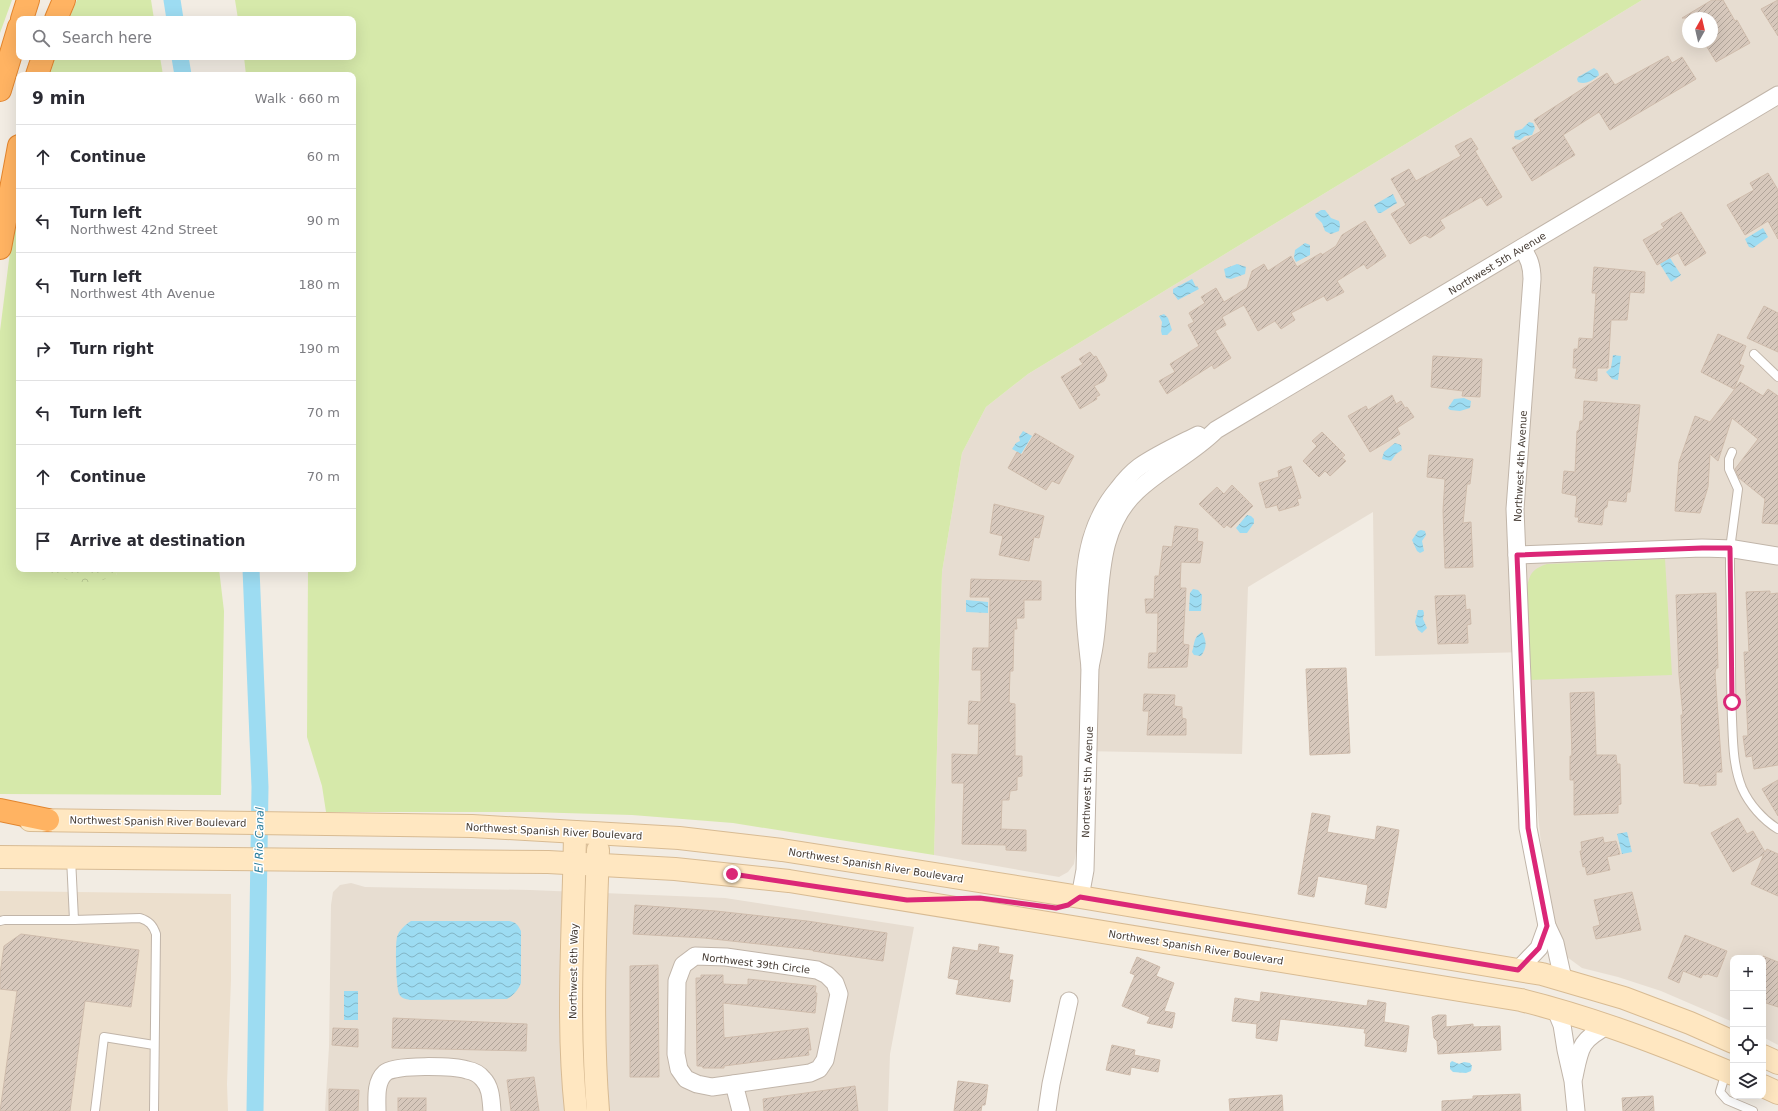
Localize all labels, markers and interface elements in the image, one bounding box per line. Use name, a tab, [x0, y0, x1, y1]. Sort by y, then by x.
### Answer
north arrow	[1682, 12, 1718, 48]
search box	[16, 16, 356, 60]
icon: search	[30, 27, 52, 49]
text: Search here	[62, 29, 152, 47]
text: 9 min	[32, 88, 85, 108]
text: Walk · 660 m	[255, 91, 340, 106]
icon: ahead	[32, 146, 54, 168]
text: Continue	[70, 148, 146, 166]
text: 60 m	[307, 149, 340, 164]
text: Turn left	[70, 204, 142, 222]
icon: left	[32, 210, 54, 232]
text: 90 m	[307, 213, 340, 228]
text: Northwest 42nd Street	[70, 222, 218, 237]
street label: Northwest 5th Avenue	[1447, 230, 1548, 297]
text: Turn left	[70, 268, 142, 286]
icon: left	[32, 274, 54, 296]
text: 180 m	[298, 277, 340, 292]
text: Northwest 4th Avenue	[70, 286, 215, 301]
icon: right	[32, 338, 54, 360]
text: Turn right	[70, 340, 154, 358]
text: 190 m	[298, 341, 340, 356]
icon: left	[32, 402, 54, 424]
text: Turn left	[70, 404, 142, 422]
text: 70 m	[307, 405, 340, 420]
street label: Northwest 4th Avenue	[1512, 410, 1529, 522]
icon: ahead	[32, 466, 54, 488]
text: Continue	[70, 468, 146, 486]
text: 70 m	[307, 469, 340, 484]
icon: arrive	[32, 530, 54, 552]
text: Arrive at destination	[70, 532, 245, 550]
route start	[1723, 693, 1741, 711]
street label: Northwest 5th Avenue	[1080, 726, 1095, 838]
water label: El Rio Canal	[252, 807, 267, 873]
street label: Northwest Spanish River Boulevard	[69, 814, 247, 829]
street label: Northwest Spanish River Boulevard	[465, 821, 643, 842]
street label: Northwest Spanish River Boulevard	[788, 846, 964, 885]
route end	[723, 865, 741, 883]
street label: Northwest 6th Way	[567, 923, 580, 1019]
street label: Northwest Spanish River Boulevard	[1108, 928, 1284, 967]
street label: Northwest 39th Circle	[701, 951, 811, 976]
map controls	[1730, 955, 1766, 1099]
button: +	[1730, 955, 1766, 991]
button: −	[1730, 991, 1766, 1027]
button: locate	[1730, 1027, 1766, 1063]
button: layers	[1730, 1063, 1766, 1099]

